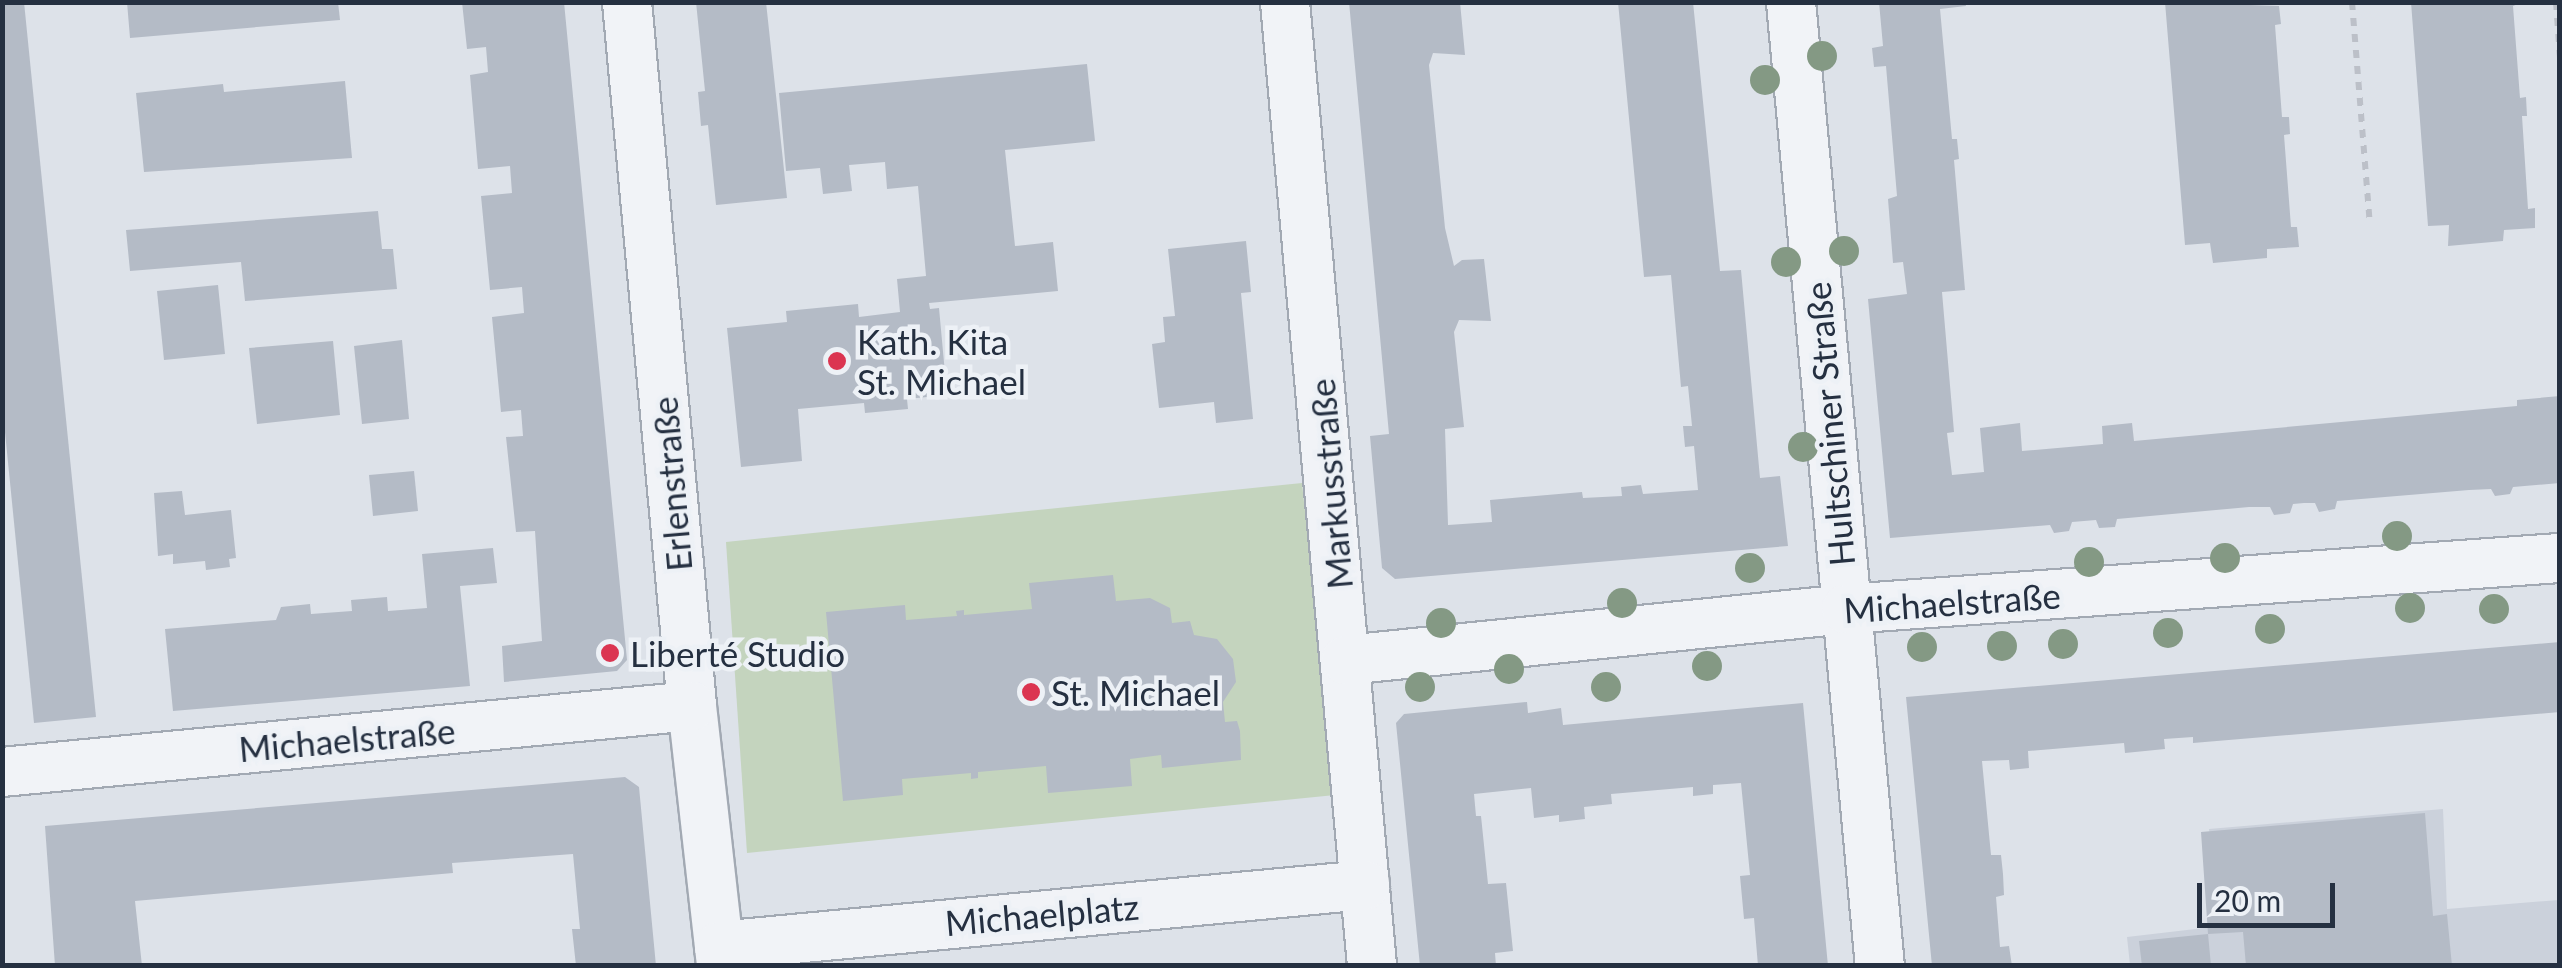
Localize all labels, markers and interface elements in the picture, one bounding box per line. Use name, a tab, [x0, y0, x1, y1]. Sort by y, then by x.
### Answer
street label: Hultschiner Straße	[1796, 280, 1862, 568]
place label: Kath. Kita St. Michael	[857, 320, 1026, 402]
marker: Kath. Kita St. Michael	[826, 350, 848, 372]
street label: Markusstraße	[1300, 377, 1360, 591]
street label: Erlenstraße	[642, 395, 700, 573]
street label: Michaelstraße	[1842, 573, 2062, 631]
place label: Liberté Studio	[630, 632, 845, 674]
marker: Liberté Studio	[599, 642, 621, 664]
place label: St. Michael	[1051, 671, 1220, 713]
marker: St. Michael	[1020, 681, 1042, 703]
street label: Michaelstraße	[237, 709, 457, 769]
scale bar	[2202, 863, 2340, 925]
text: 20 m	[2214, 882, 2281, 918]
street label: Michaelplatz	[943, 885, 1141, 943]

